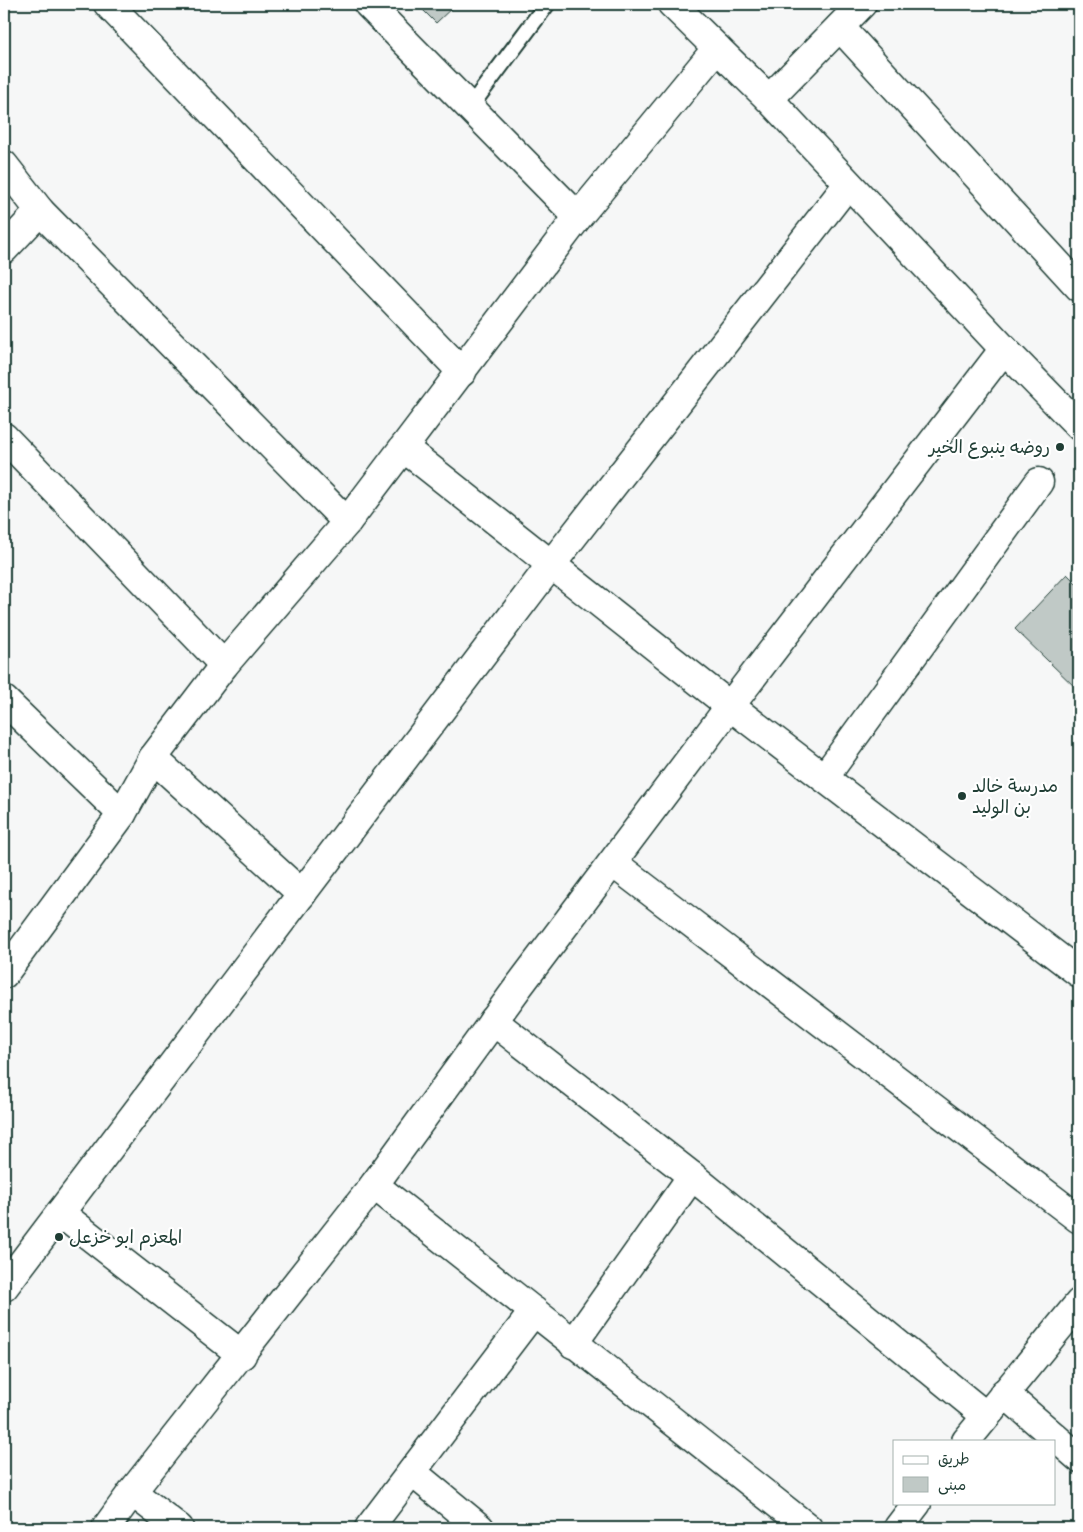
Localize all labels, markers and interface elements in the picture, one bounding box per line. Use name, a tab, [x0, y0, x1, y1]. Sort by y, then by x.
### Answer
place label: روضه ينبوع الخير	[927, 431, 1050, 463]
marker: روضه ينبوع الخير	[1054, 441, 1066, 453]
place label: مدرسة خالد بن الوليد	[972, 770, 1058, 823]
marker: مدرسة خالد بن الوليد	[956, 790, 968, 802]
place label: المعزم ابو خزعل	[69, 1221, 182, 1253]
marker: المعزم ابو خزعل	[53, 1231, 65, 1243]
legend	[893, 1440, 1056, 1504]
text: طريق	[938, 1446, 970, 1472]
text: مبنى	[938, 1472, 966, 1498]

